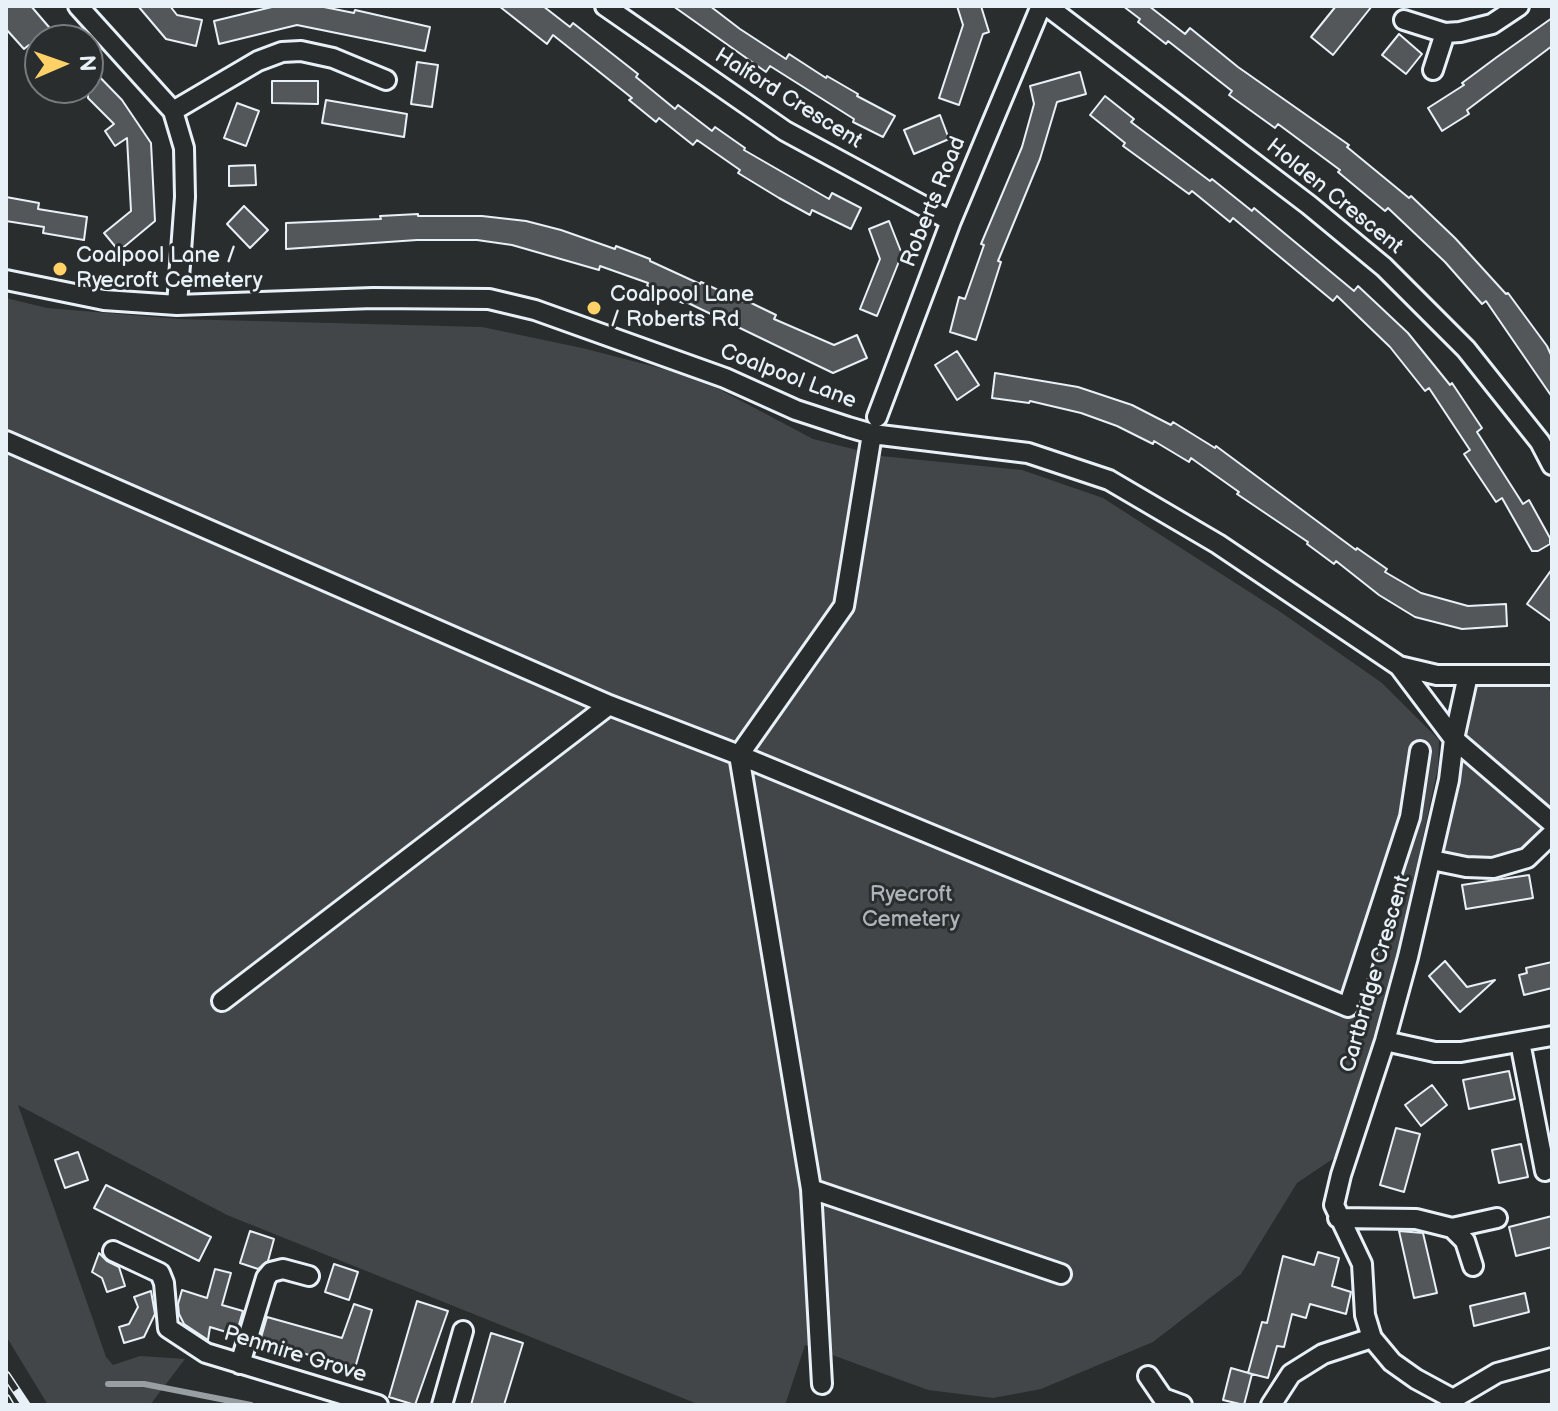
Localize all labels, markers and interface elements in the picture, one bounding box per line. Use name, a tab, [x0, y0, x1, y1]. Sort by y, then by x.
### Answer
north arrow	[24, 24, 104, 104]
street label: Halford Crescent	[709, 43, 867, 155]
text: N	[73, 54, 100, 72]
street label: Roberts Road	[896, 133, 972, 271]
street label: Holden Crescent	[1260, 134, 1408, 260]
place label: Coalpool Lane / Ryecroft Cemetery	[76, 243, 263, 294]
marker: Coalpool Lane / Ryecroft Cemetery	[51, 260, 69, 278]
place label: Coalpool Lane / Roberts Rd	[610, 282, 754, 334]
marker: Coalpool Lane / Roberts Rd	[585, 299, 603, 317]
street label: Coalpool Lane	[716, 339, 860, 415]
street label: Cartbridge Crescent	[1335, 872, 1417, 1076]
park label: Ryecroft Cemetery	[862, 882, 960, 934]
street label: Penmire Grove	[220, 1321, 370, 1389]

